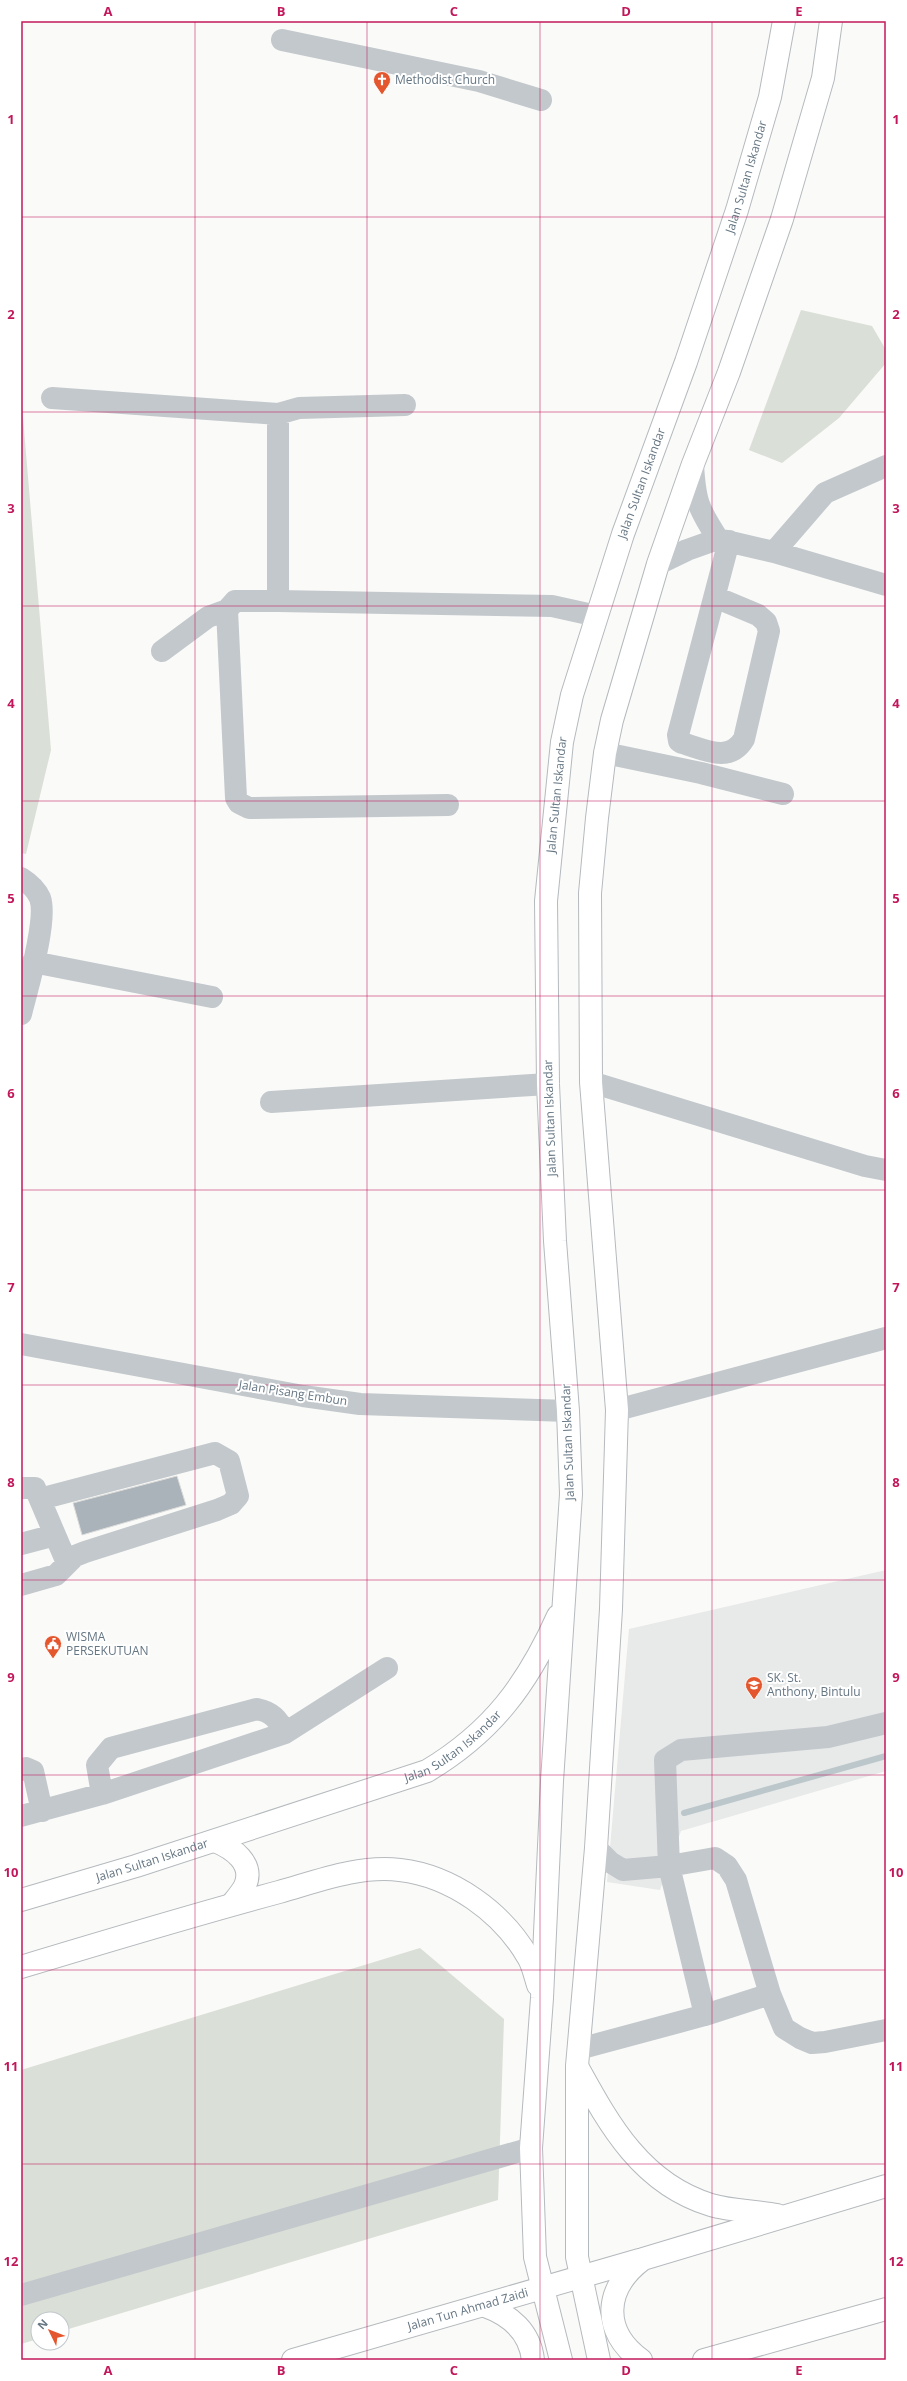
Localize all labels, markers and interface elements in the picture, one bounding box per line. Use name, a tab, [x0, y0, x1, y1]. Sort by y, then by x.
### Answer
text: A	[104, 2, 113, 20]
text: B	[277, 2, 286, 20]
text: C	[450, 2, 458, 20]
text: D	[621, 2, 631, 20]
text: E	[795, 2, 803, 20]
church icon: Methodist Church	[372, 70, 392, 95]
place label: Methodist Church	[395, 71, 495, 88]
text: 1	[7, 110, 15, 128]
text: 1	[892, 110, 900, 128]
street label: Jalan Sultan Iskandar	[721, 118, 771, 236]
text: 2	[7, 305, 15, 323]
text: 2	[892, 305, 900, 323]
street label: Jalan Sultan Iskandar	[613, 425, 669, 542]
text: 3	[7, 499, 15, 517]
text: 3	[892, 499, 900, 517]
text: 4	[7, 694, 15, 712]
text: 4	[892, 694, 900, 712]
street label: Jalan Sultan Iskandar	[542, 735, 571, 855]
text: 5	[7, 889, 15, 907]
text: 5	[892, 889, 900, 907]
street label: Jalan Sultan Iskandar	[539, 1059, 560, 1178]
text: 6	[7, 1084, 15, 1102]
text: 6	[892, 1084, 900, 1102]
text: 7	[7, 1278, 15, 1296]
text: 7	[892, 1278, 900, 1296]
street label: Jalan Pisang Embun	[237, 1375, 348, 1409]
street label: Jalan Sultan Iskandar	[557, 1383, 578, 1502]
text: 8	[7, 1473, 15, 1491]
text: 8	[892, 1473, 900, 1491]
place label: WISMA PERSEKUTUAN	[66, 1628, 149, 1659]
public building icon: WISMA PERSEKUTUAN	[43, 1634, 63, 1659]
text: 9	[7, 1668, 15, 1686]
text: 9	[892, 1668, 900, 1686]
place label: SK. St. Anthony, Bintulu	[767, 1669, 861, 1700]
school or university icon: SK. St. Anthony, Bintulu	[744, 1675, 764, 1700]
street label: Jalan Sultan Iskandar	[401, 1706, 505, 1786]
street label: Jalan Sultan Iskandar	[93, 1834, 210, 1886]
text: 10	[4, 1863, 18, 1881]
text: 10	[889, 1863, 903, 1881]
text: 11	[4, 2057, 18, 2075]
text: 11	[889, 2057, 903, 2075]
text: 12	[4, 2252, 19, 2270]
text: 12	[889, 2252, 904, 2270]
street label: Jalan Tun Ahmad Zaidi	[404, 2284, 530, 2335]
north arrow	[30, 2311, 70, 2351]
text: N	[34, 2315, 51, 2332]
text: A	[104, 2361, 113, 2379]
text: B	[277, 2361, 286, 2379]
text: C	[450, 2361, 458, 2379]
text: D	[621, 2361, 631, 2379]
text: E	[795, 2361, 803, 2379]

